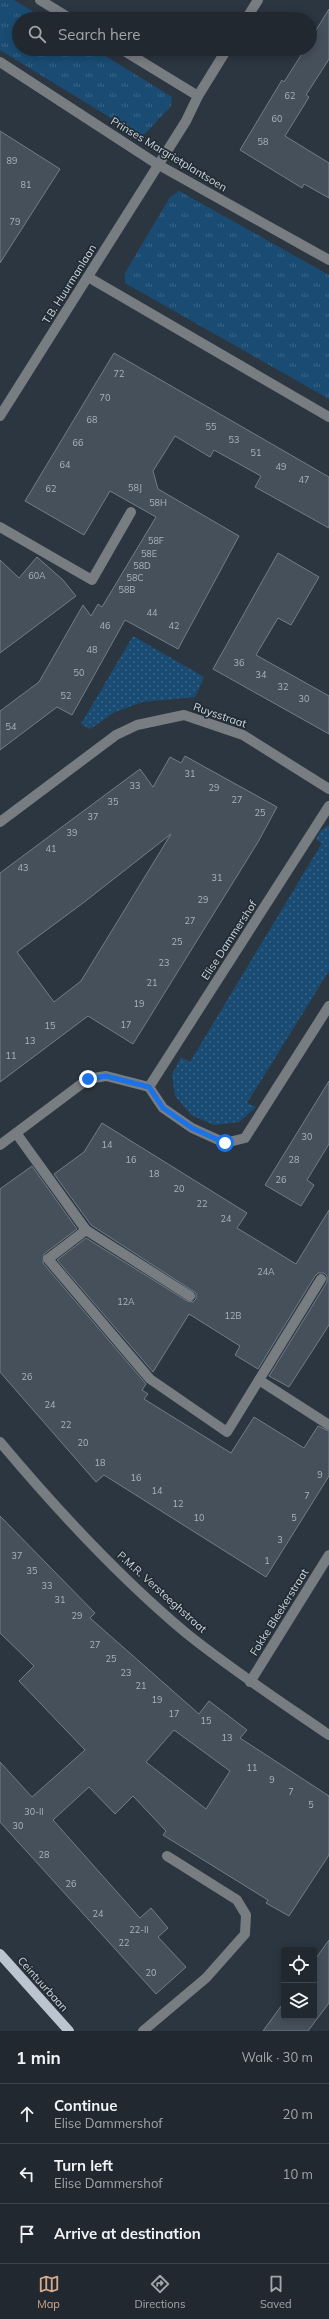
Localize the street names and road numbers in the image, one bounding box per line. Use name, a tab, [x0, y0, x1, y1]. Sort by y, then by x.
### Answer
street label: Prinses Margrietplantsoen	[108, 114, 230, 194]
street label: T.B. Huurmanlaan	[39, 242, 99, 326]
street label: Ruysstraat	[192, 699, 249, 731]
street label: Elise Dammershof	[198, 897, 260, 982]
street label: P.M.R. Versteeghstraat	[114, 1548, 210, 1636]
street label: Fokke Bleekerstraat	[247, 1566, 312, 1658]
street label: Ceintuurbaan	[15, 1954, 71, 2014]

